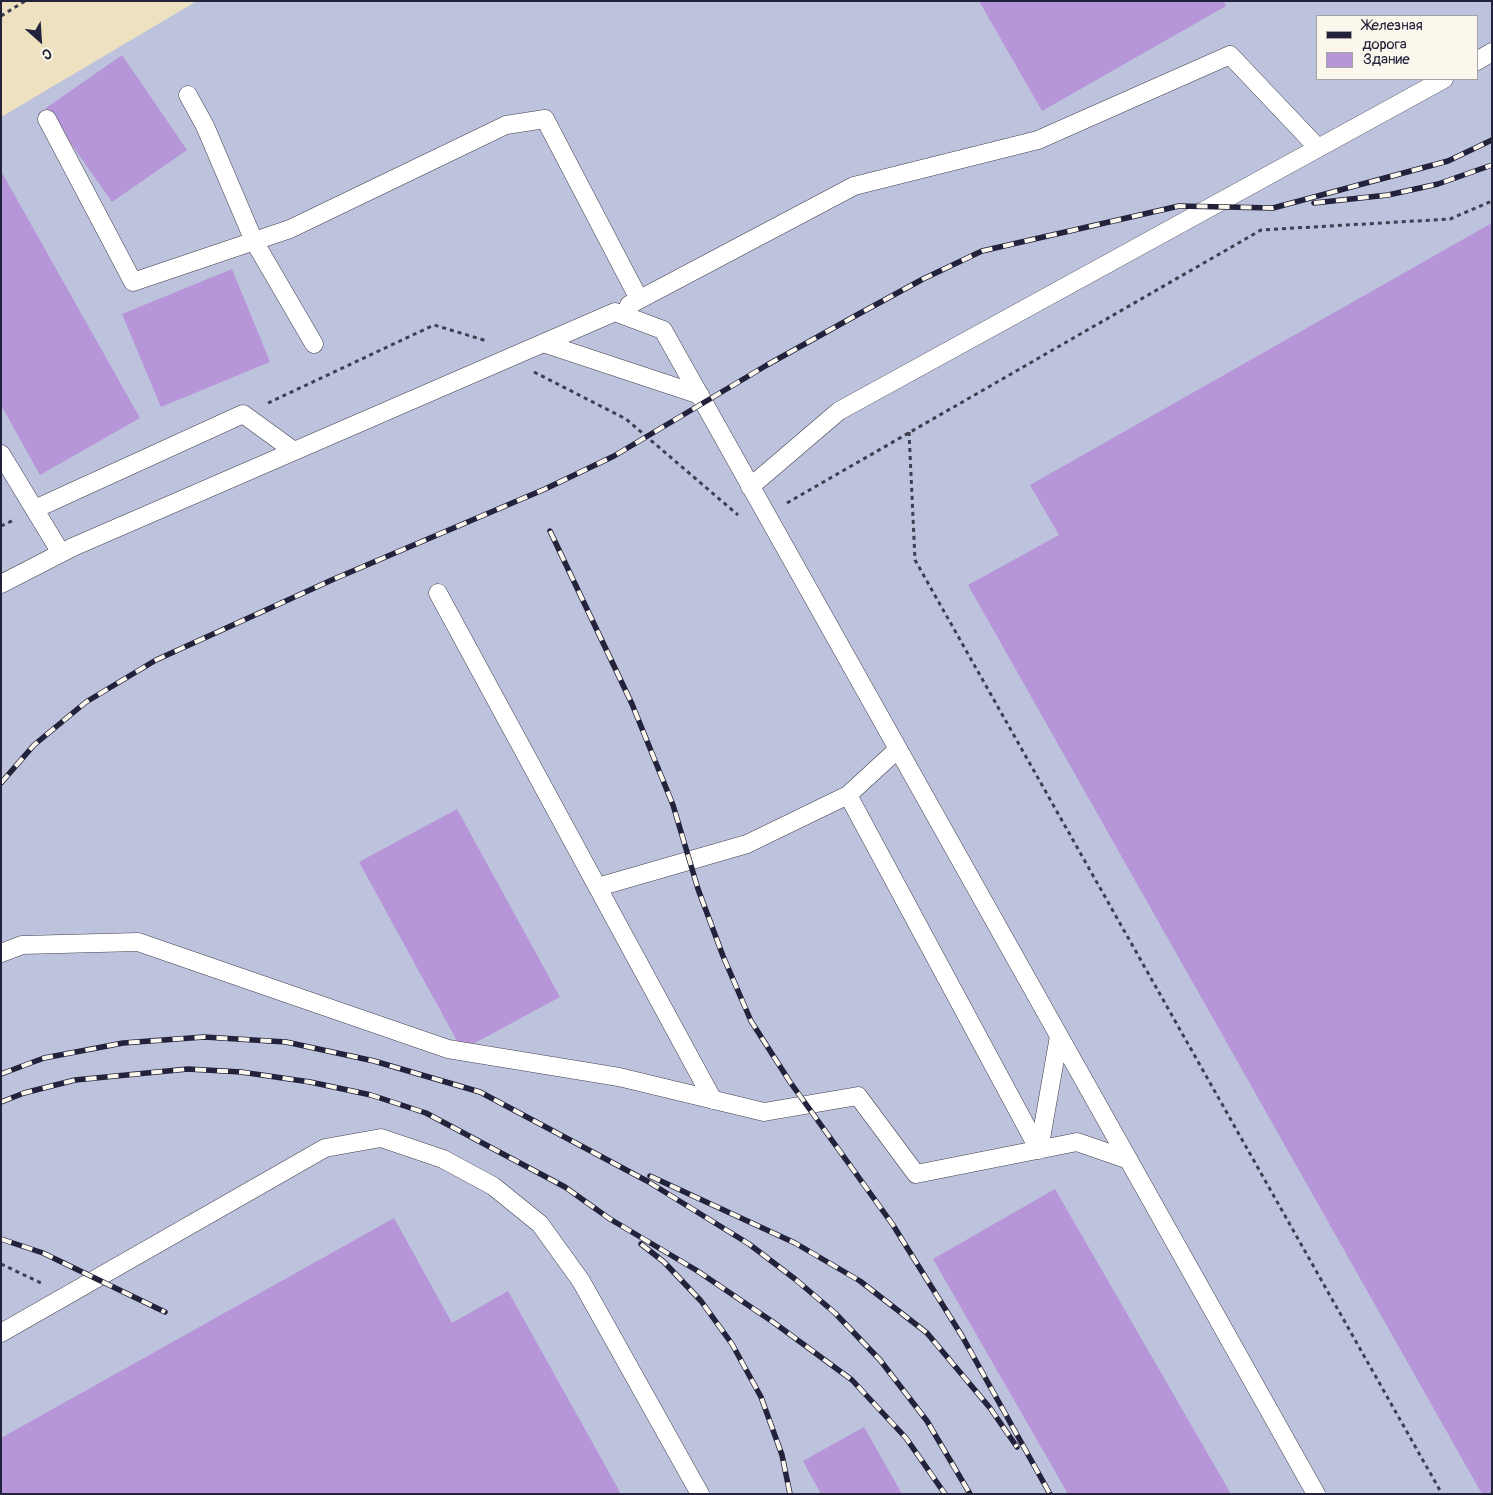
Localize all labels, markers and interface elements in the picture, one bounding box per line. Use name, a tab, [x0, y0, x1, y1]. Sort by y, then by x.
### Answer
north arrow	[15, 15, 65, 65]
legend	[1316, 15, 1478, 80]
text: Железная дорога	[1362, 16, 1423, 54]
text: С	[39, 44, 54, 63]
text: Здание	[1363, 50, 1410, 69]

